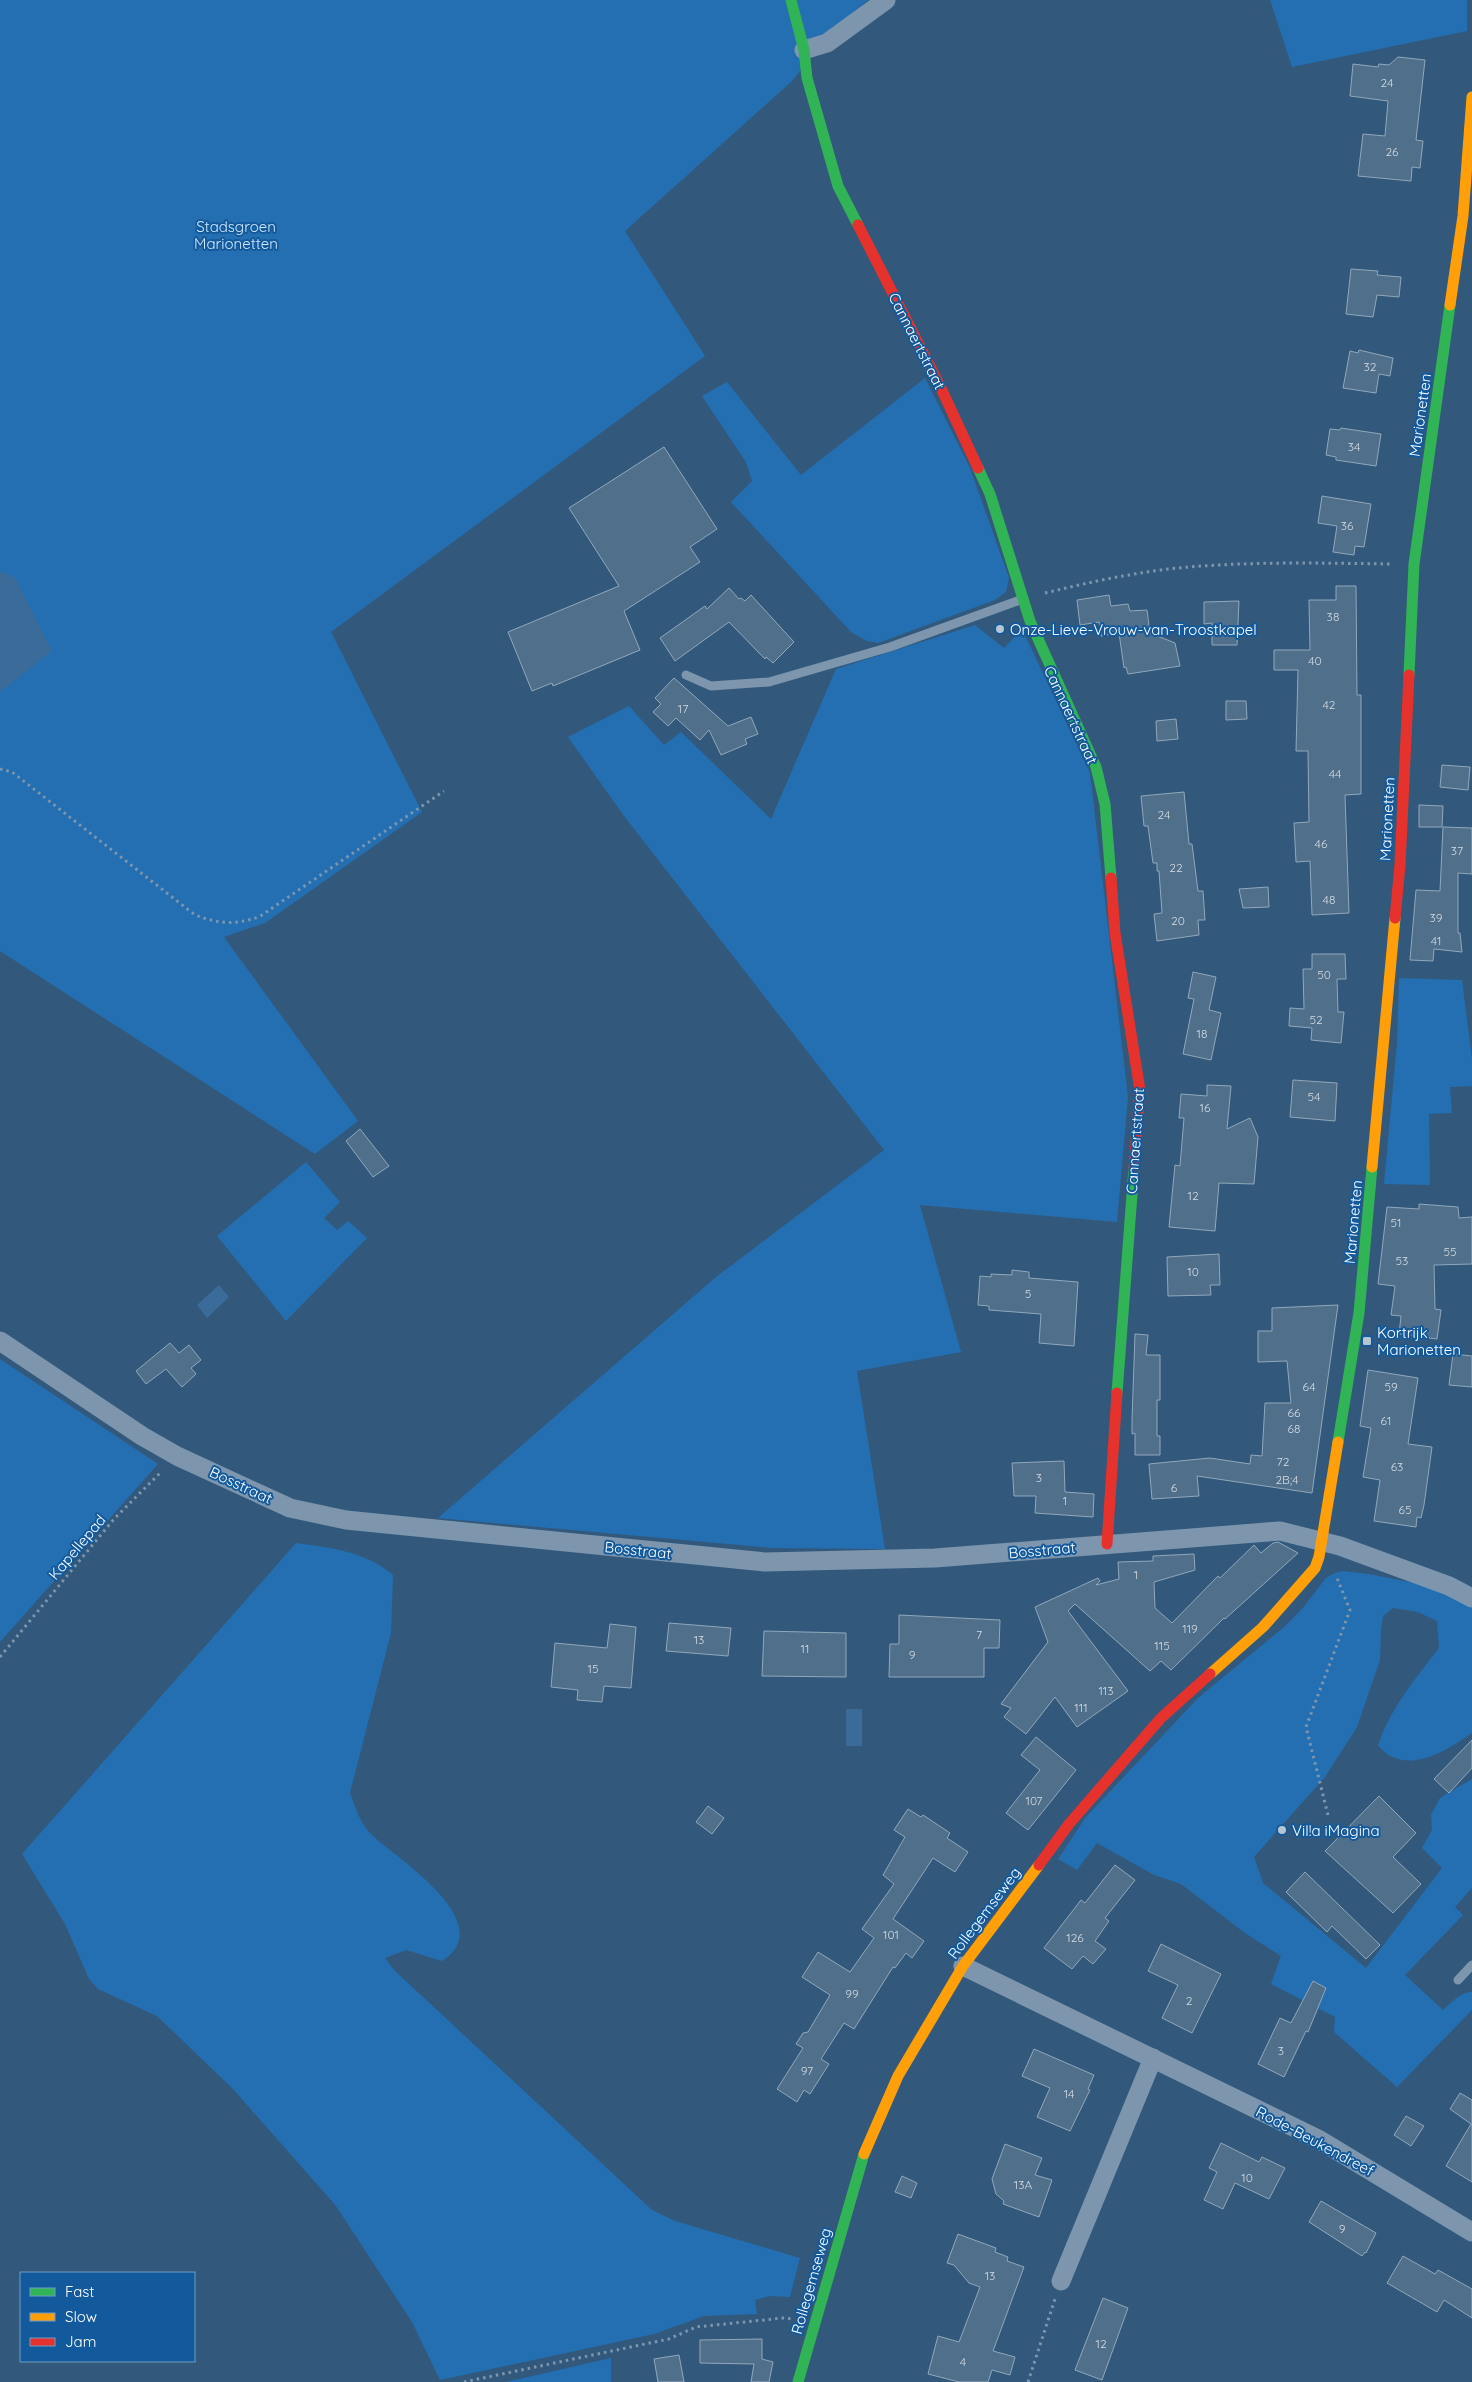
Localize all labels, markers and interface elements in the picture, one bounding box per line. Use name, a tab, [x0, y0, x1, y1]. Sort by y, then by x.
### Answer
house number: 24	[1381, 75, 1393, 90]
house number: 26	[1385, 144, 1399, 159]
park label: Stadsgroen Marionetten	[194, 217, 278, 253]
street label: Cannaertstraat	[884, 289, 950, 393]
house number: 32	[1364, 359, 1377, 374]
street label: Marionetten	[1405, 372, 1435, 458]
house number: 34	[1348, 439, 1360, 454]
house number: 36	[1341, 518, 1354, 533]
house number: 38	[1327, 609, 1339, 624]
place label: Onze-Lieve-Vrouw-van-Troostkapel	[1010, 620, 1257, 639]
marker: Onze-Lieve-Vrouw-van-Troostkapel	[994, 623, 1006, 635]
house number: 40	[1308, 653, 1322, 668]
street label: Cannaertstraat	[1040, 663, 1102, 767]
house number: 42	[1323, 697, 1336, 712]
house number: 17	[678, 701, 688, 716]
house number: 44	[1329, 766, 1341, 781]
street label: Marionetten	[1375, 777, 1399, 861]
house number: 24	[1158, 807, 1170, 822]
house number: 46	[1315, 836, 1328, 851]
house number: 37	[1451, 843, 1463, 858]
house number: 22	[1169, 860, 1183, 875]
house number: 48	[1323, 892, 1335, 907]
house number: 39	[1430, 910, 1443, 925]
house number: 20	[1171, 913, 1185, 928]
house number: 41	[1431, 933, 1441, 948]
house number: 50	[1317, 967, 1331, 982]
house number: 52	[1309, 1012, 1323, 1027]
house number: 18	[1197, 1026, 1207, 1041]
street label: Cannaertstraat	[1122, 1087, 1148, 1195]
house number: 54	[1308, 1089, 1320, 1104]
house number: 16	[1200, 1100, 1211, 1115]
street label: Marionetten	[1340, 1179, 1366, 1265]
house number: 12	[1187, 1188, 1199, 1203]
house number: 51	[1391, 1215, 1401, 1230]
house number: 55	[1443, 1244, 1457, 1259]
house number: 53	[1396, 1253, 1408, 1268]
house number: 10	[1187, 1264, 1199, 1279]
house number: 5	[1025, 1286, 1031, 1301]
place label: Kortrijk Marionetten	[1377, 1323, 1461, 1359]
marker: Kortrijk Marionetten	[1361, 1335, 1373, 1347]
house number: 64	[1303, 1379, 1315, 1394]
house number: 59	[1384, 1379, 1398, 1394]
house number: 66	[1288, 1405, 1301, 1420]
house number: 61	[1381, 1413, 1391, 1428]
house number: 68	[1288, 1421, 1300, 1436]
house number: 72	[1277, 1454, 1290, 1469]
house number: 63	[1391, 1459, 1403, 1474]
street label: Bosstraat	[207, 1462, 275, 1508]
house number: 3	[1036, 1470, 1042, 1485]
house number: 2B;4	[1275, 1472, 1299, 1487]
house number: 6	[1171, 1480, 1178, 1495]
house number: 1	[1063, 1493, 1067, 1508]
house number: 65	[1399, 1502, 1412, 1517]
street label: Kapellepad	[44, 1511, 110, 1583]
street label: Bosstraat	[604, 1537, 672, 1563]
street label: Bosstraat	[1008, 1538, 1076, 1562]
house number: 1	[1134, 1567, 1138, 1582]
house number: 119	[1182, 1621, 1198, 1636]
house number: 7	[976, 1627, 982, 1642]
house number: 13	[694, 1632, 704, 1647]
house number: 115	[1154, 1638, 1170, 1653]
house number: 11	[801, 1641, 809, 1656]
house number: 9	[909, 1647, 916, 1662]
house number: 15	[588, 1661, 598, 1676]
house number: 113	[1098, 1683, 1114, 1698]
house number: 111	[1074, 1700, 1088, 1715]
house number: 107	[1025, 1793, 1043, 1808]
place label: Vil!a iMagina	[1292, 1821, 1380, 1840]
marker: Vil!a iMagina	[1276, 1824, 1288, 1836]
street label: Rollegemseweg	[943, 1863, 1025, 1963]
house number: 101	[883, 1927, 899, 1942]
house number: 126	[1066, 1930, 1084, 1945]
house number: 99	[845, 1986, 859, 2001]
house number: 2	[1186, 1993, 1193, 2008]
house number: 3	[1278, 2043, 1284, 2058]
house number: 97	[801, 2063, 813, 2078]
house number: 14	[1064, 2086, 1074, 2101]
street label: Rode-Beukendreef	[1253, 2102, 1378, 2180]
house number: 10	[1241, 2170, 1253, 2185]
house number: 13A	[1014, 2177, 1032, 2192]
house number: 9	[1339, 2221, 1346, 2236]
street label: Rollegemseweg	[787, 2226, 835, 2336]
house number: 13	[985, 2268, 995, 2283]
legend	[20, 2272, 195, 2362]
text: Fast	[65, 2282, 94, 2301]
text: Slow	[65, 2307, 97, 2326]
text: Jam	[65, 2332, 96, 2351]
house number: 12	[1095, 2336, 1107, 2351]
house number: 4	[960, 2354, 966, 2369]

